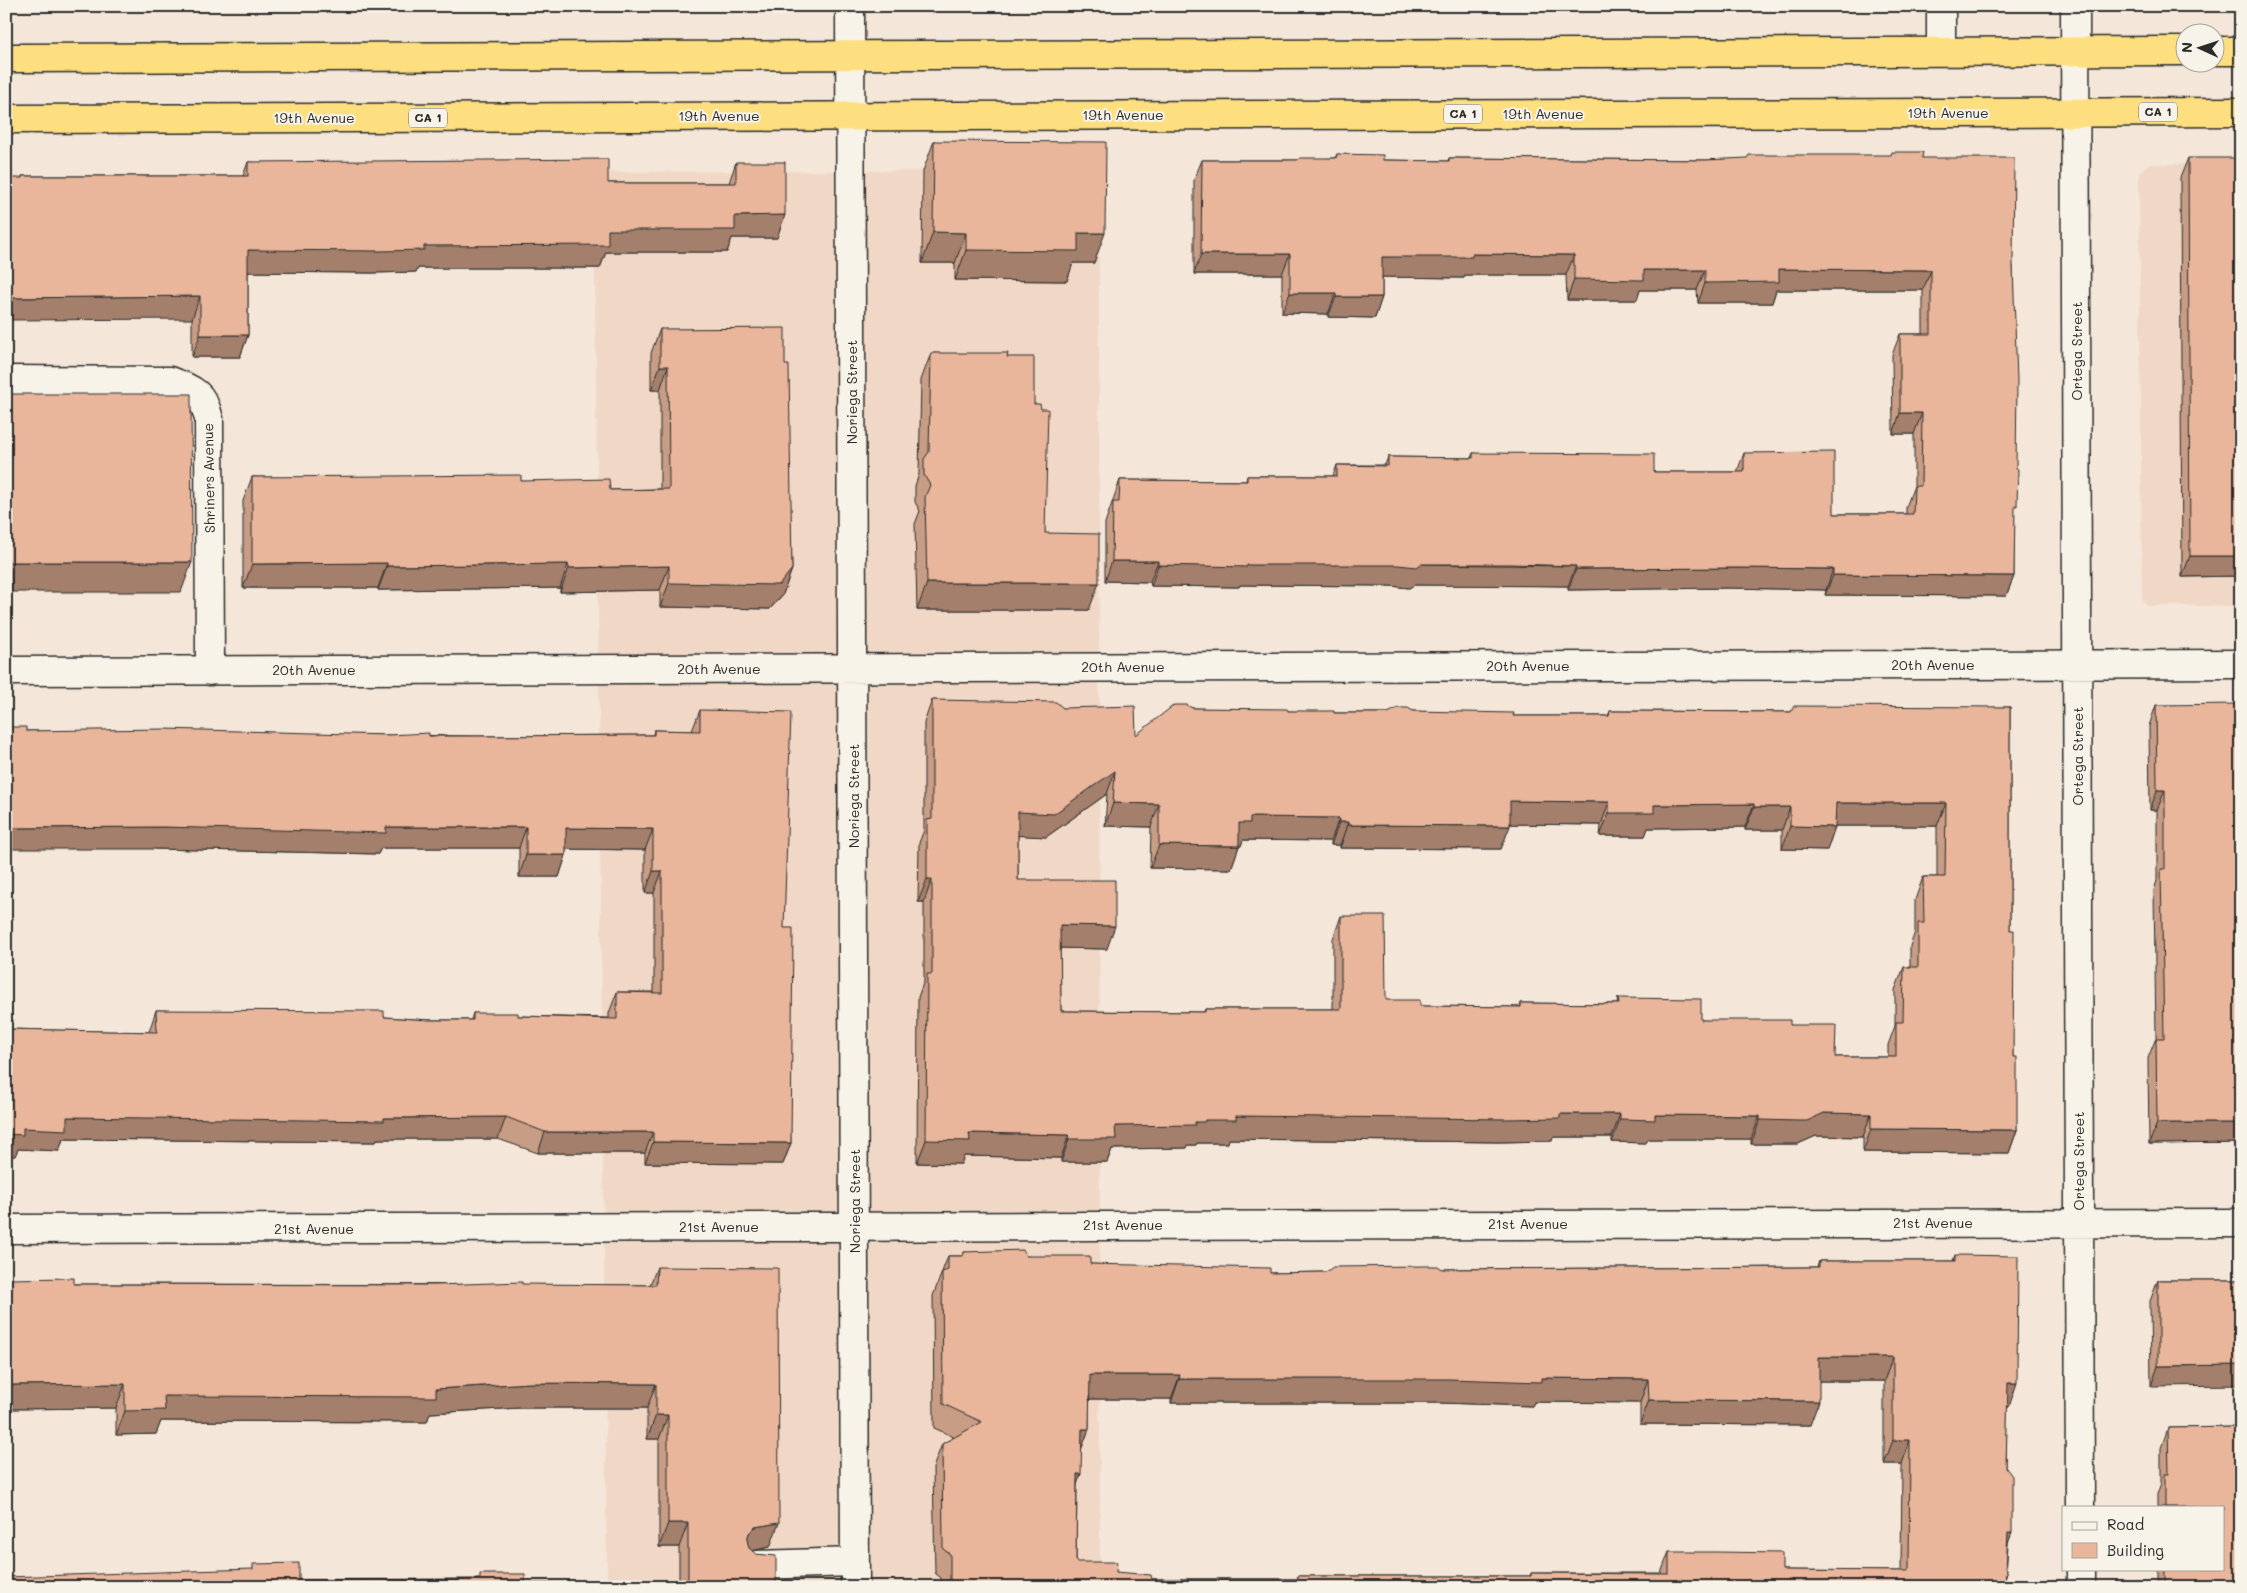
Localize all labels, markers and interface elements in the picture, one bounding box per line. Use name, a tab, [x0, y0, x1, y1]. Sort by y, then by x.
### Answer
north arrow	[2174, 22, 2224, 72]
text: N	[2177, 41, 2196, 53]
road number: CA 1	[2139, 102, 2177, 121]
street label: 19th Avenue	[1907, 103, 1989, 122]
street label: 19th Avenue	[1502, 104, 1584, 123]
street label: 19th Avenue	[1082, 105, 1164, 124]
road number: CA 1	[1444, 105, 1482, 124]
street label: 19th Avenue	[678, 106, 760, 125]
street label: 19th Avenue	[273, 108, 355, 127]
road number: CA 1	[409, 109, 447, 128]
street label: Ortega Street	[2067, 302, 2086, 400]
street label: Noriega Street	[842, 340, 861, 444]
street label: Shriners Avenue	[198, 423, 219, 533]
street label: 20th Avenue	[1891, 655, 1975, 674]
street label: 20th Avenue	[1486, 656, 1570, 675]
street label: 20th Avenue	[1081, 657, 1165, 676]
street label: 20th Avenue	[677, 659, 761, 678]
street label: 20th Avenue	[272, 660, 356, 679]
street label: Ortega Street	[2068, 707, 2087, 805]
street label: Noriega Street	[844, 744, 863, 848]
street label: Ortega Street	[2069, 1112, 2088, 1210]
street label: Noriega Street	[845, 1149, 864, 1253]
street label: 21st Avenue	[1893, 1213, 1973, 1232]
street label: 21st Avenue	[1488, 1214, 1568, 1233]
street label: 21st Avenue	[1083, 1215, 1163, 1234]
street label: 21st Avenue	[679, 1217, 759, 1236]
street label: 21st Avenue	[274, 1219, 354, 1238]
legend	[2062, 1506, 2224, 1570]
text: Road	[2107, 1514, 2144, 1534]
text: Building	[2107, 1540, 2164, 1560]

